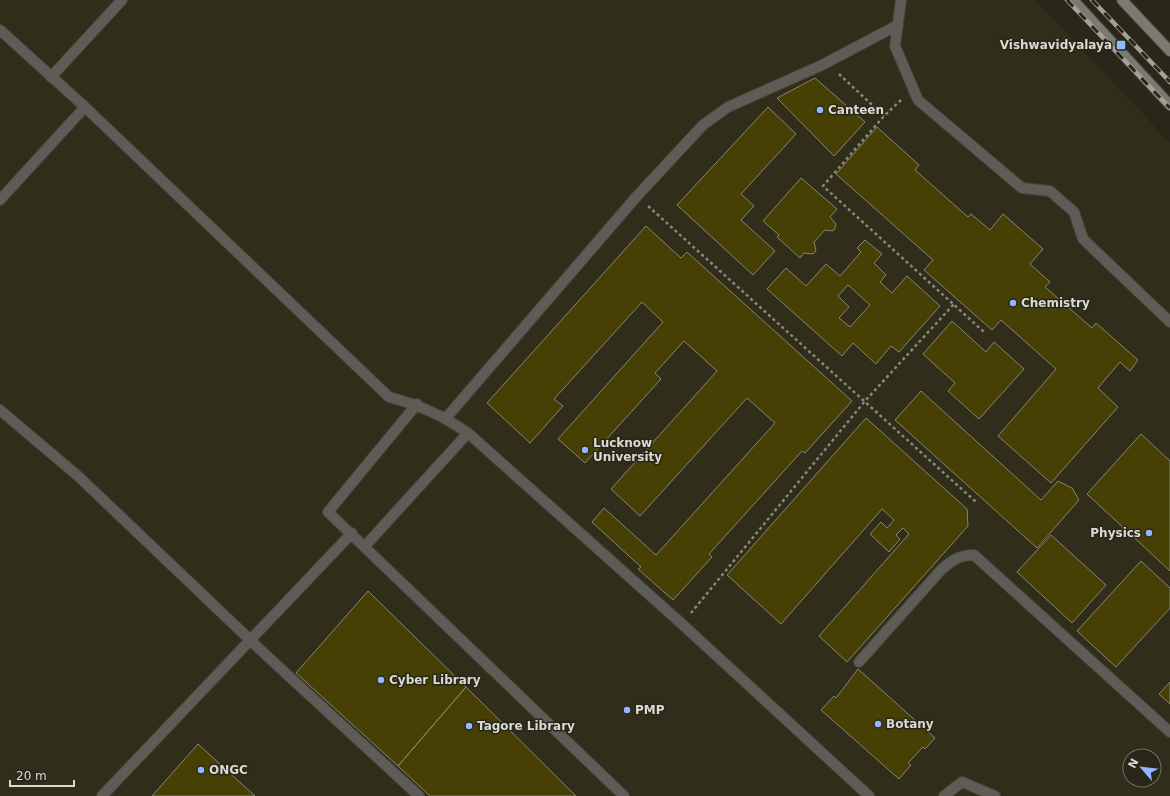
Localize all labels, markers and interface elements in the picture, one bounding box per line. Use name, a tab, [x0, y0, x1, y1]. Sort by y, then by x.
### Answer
place label: Vishwavidyalaya	[1000, 38, 1112, 52]
marker: Vishwavidyalaya	[1115, 39, 1127, 51]
place label: Canteen	[828, 103, 884, 117]
marker: Canteen	[815, 105, 825, 115]
place label: Chemistry	[1021, 296, 1090, 310]
marker: Chemistry	[1008, 298, 1018, 308]
place label: Lucknow University	[593, 436, 662, 464]
marker: Lucknow University	[580, 445, 590, 455]
place label: Physics	[1090, 526, 1141, 540]
marker: Physics	[1144, 528, 1154, 538]
place label: Cyber Library	[389, 673, 481, 687]
marker: Cyber Library	[376, 675, 386, 685]
place label: PMP	[635, 703, 665, 717]
marker: PMP	[622, 705, 632, 715]
place label: Botany	[886, 717, 934, 731]
place label: Tagore Library	[477, 719, 575, 733]
marker: Botany	[873, 719, 883, 729]
marker: Tagore Library	[464, 721, 474, 731]
north arrow	[1122, 748, 1162, 788]
text: N	[1126, 756, 1142, 771]
scale bar	[10, 762, 74, 788]
place label: ONGC	[209, 763, 248, 777]
marker: ONGC	[196, 765, 206, 775]
text: 20 m	[16, 769, 47, 783]

